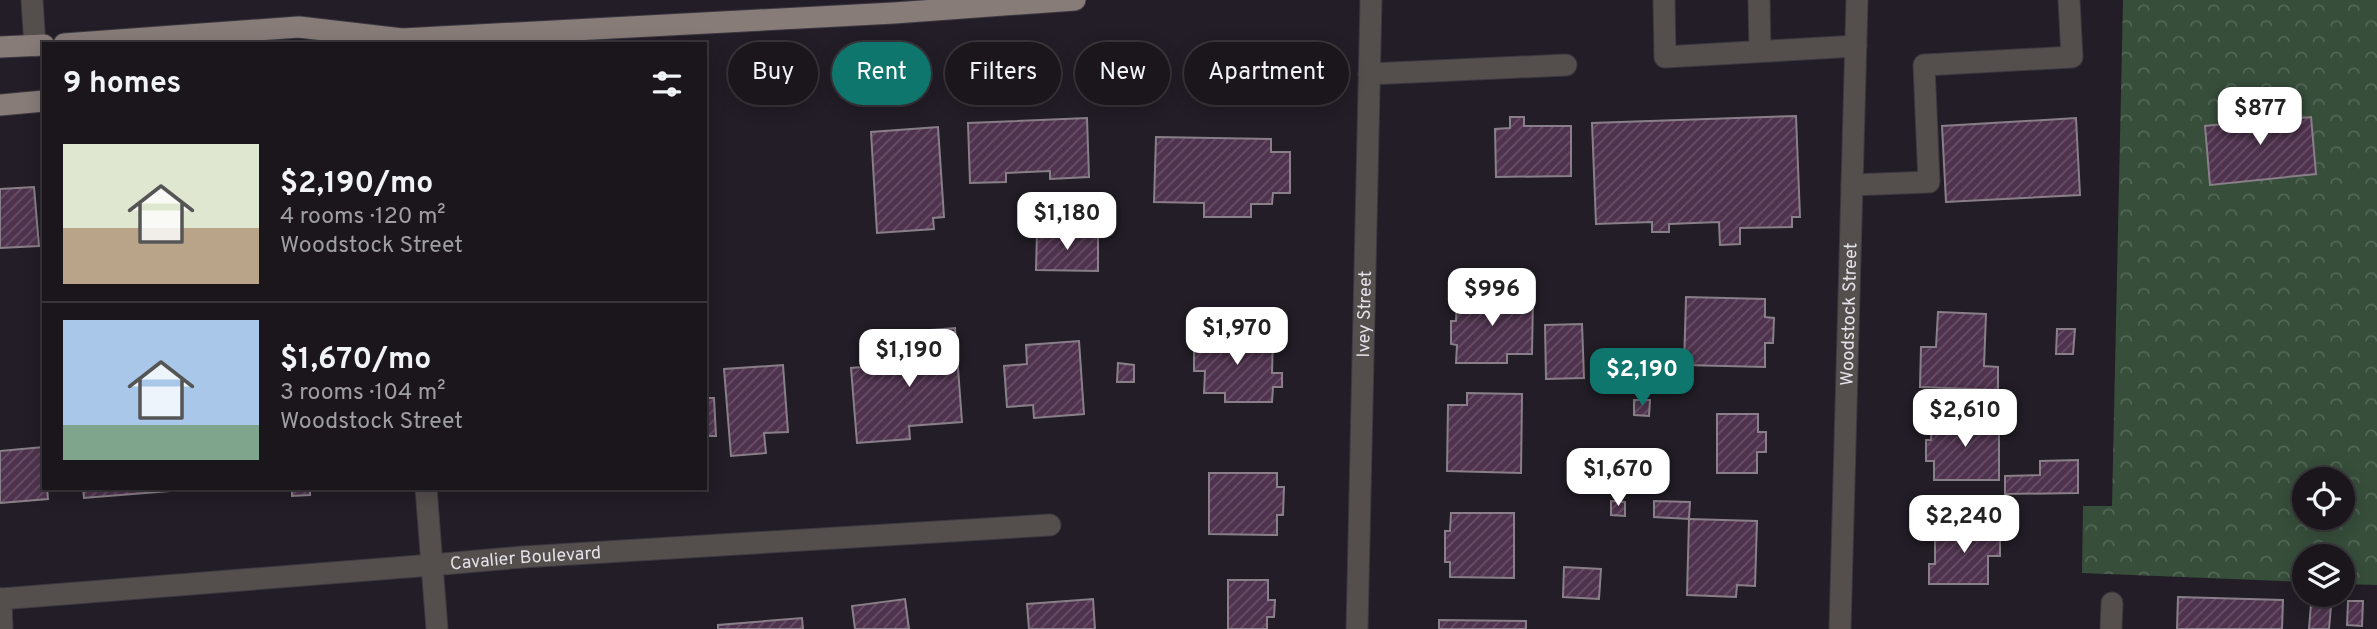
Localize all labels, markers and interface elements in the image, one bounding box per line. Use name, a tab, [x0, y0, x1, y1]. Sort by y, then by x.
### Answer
chip: Buy	[728, 42, 818, 105]
chip: Rent	[832, 42, 931, 105]
chip: Filters	[945, 42, 1061, 105]
chip: New	[1075, 42, 1170, 105]
chip: Apartment	[1184, 42, 1349, 105]
icon: filters	[648, 65, 686, 103]
text: 9 homes	[63, 66, 181, 103]
pin: $877	[2219, 88, 2301, 147]
text: $877	[2234, 95, 2286, 124]
text: $2,190/mo	[280, 166, 433, 203]
icon: home	[119, 172, 203, 256]
pin: $1,180	[1010, 192, 1124, 252]
text: $1,180	[1033, 200, 1101, 229]
text: 4 rooms · 120 m²	[280, 203, 446, 232]
text: Woodstock Street	[280, 232, 463, 261]
street label: Woodstock Street	[1837, 242, 1863, 386]
pin: $996	[1451, 268, 1533, 328]
street label: Ivey Street	[1353, 270, 1378, 358]
text: $996	[1464, 276, 1520, 305]
pin: $1,970	[1180, 308, 1294, 367]
text: $1,970	[1202, 315, 1272, 344]
pin: $1,190	[852, 330, 966, 389]
text: $1,190	[875, 337, 943, 366]
text: $1,670/mo	[280, 342, 431, 379]
icon: home	[119, 348, 203, 432]
pin: $2,190	[1585, 348, 1699, 408]
text: $2,190	[1606, 356, 1678, 385]
text: 3 rooms · 104 m²	[280, 379, 445, 408]
pin: $2,610	[1908, 390, 2022, 449]
text: $2,610	[1929, 397, 2001, 426]
text: Woodstock Street	[280, 408, 463, 437]
pin: $1,670	[1561, 448, 1675, 508]
text: $1,670	[1583, 456, 1653, 485]
map controls	[2292, 467, 2355, 607]
button: locate	[2292, 467, 2355, 530]
pin: $2,240	[1907, 496, 2021, 555]
text: $2,240	[1925, 503, 2003, 532]
street label: Cavalier Boulevard	[449, 542, 602, 576]
button: layers	[2292, 544, 2355, 607]

